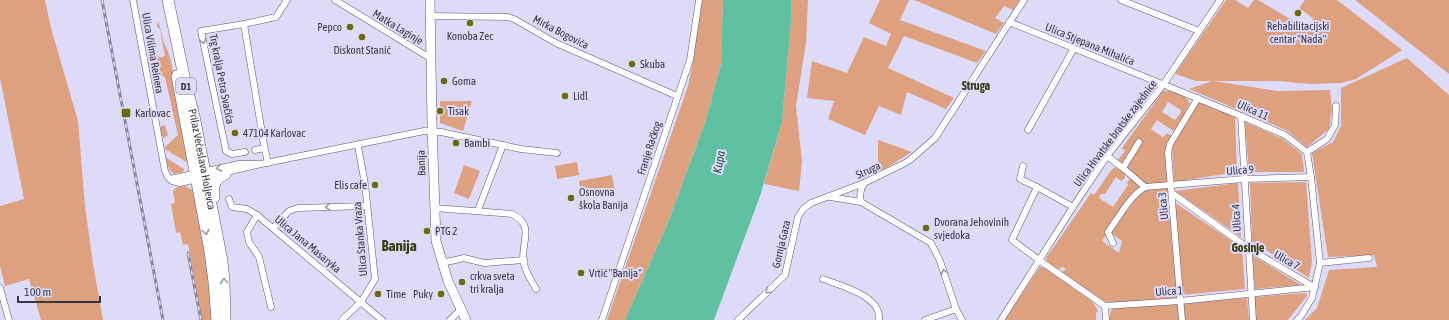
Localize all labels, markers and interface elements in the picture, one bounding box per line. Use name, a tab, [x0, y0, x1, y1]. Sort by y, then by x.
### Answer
street label: Matka Laginje	[371, 7, 425, 47]
marker: Rehabilitacijski centar "Nada"	[1293, 8, 1303, 18]
street label: Ulica Vilima Reinera	[140, 12, 166, 94]
street label: Mirka Bogovića	[531, 13, 591, 51]
marker: Konoba Zec	[465, 18, 475, 28]
place label: Rehabilitacijski centar "Nada"	[1267, 20, 1329, 45]
place label: Pepco	[317, 21, 342, 33]
street label: Ulica Stjepana Mihalića	[1044, 21, 1136, 67]
marker: Pepco	[345, 22, 355, 32]
place label: Konoba Zec	[447, 30, 494, 42]
marker: Diskont Stanić	[357, 32, 367, 42]
street label: Trg kralja Petra Svačića	[207, 33, 237, 125]
one-way arrow	[199, 38, 207, 44]
place label: Diskont Stanić	[333, 44, 392, 56]
place label: Skuba	[640, 58, 665, 70]
marker: Skuba	[627, 59, 637, 69]
place label: Goma	[452, 75, 476, 87]
marker: Goma	[439, 76, 449, 86]
street label: Ulica Hrvatske bratske zajednice	[1071, 77, 1159, 189]
road number: D1	[176, 78, 196, 94]
district label: Struga	[962, 79, 991, 93]
place label: Lidl	[573, 90, 588, 102]
marker: Lidl	[560, 91, 570, 101]
street label: Ulica 11	[1236, 98, 1270, 122]
place label: Tisak	[448, 105, 469, 117]
marker: Tisak	[435, 106, 445, 116]
marker: Karlovac	[120, 107, 132, 119]
place label: Karlovac	[135, 107, 171, 119]
street label: Prilaz Većeslava Holjevca	[186, 108, 218, 211]
street label: Franje Račkog	[635, 119, 663, 176]
place label: 47104 Karlovac	[243, 127, 306, 139]
marker: 47104 Karlovac	[230, 128, 240, 138]
place label: Bambi	[464, 137, 490, 149]
marker: Bambi	[451, 138, 461, 148]
water label: Kupa	[710, 149, 728, 174]
street label: Banija	[415, 150, 427, 176]
street label: Struga	[854, 159, 882, 181]
street label: Ulica 9	[1226, 163, 1254, 177]
one-way arrow	[216, 164, 222, 172]
place label: Elis cafe	[334, 179, 367, 191]
marker: Elis cafe	[370, 180, 380, 190]
place label: Osnovna škola Banija	[579, 186, 628, 211]
street label: Ulica 3	[1156, 192, 1170, 220]
marker: Osnovna škola Banija	[566, 193, 576, 203]
street label: Ulica Stanka Vraza	[351, 201, 369, 277]
one-way arrow	[325, 203, 331, 211]
street label: Ulica 4	[1229, 204, 1243, 232]
street label: Ulica Jana Masaryka	[273, 213, 343, 275]
place label: Dvorana Jehovinih svjedoka	[934, 216, 1009, 241]
street label: Gornja Gaza	[770, 219, 792, 269]
marker: Dvorana Jehovinih svjedoka	[921, 223, 931, 233]
place label: PTG 2	[435, 225, 458, 237]
marker: PTG 2	[422, 226, 432, 236]
one-way arrow	[201, 229, 210, 235]
district label: Banija	[381, 237, 417, 254]
district label: Gosinje	[1231, 241, 1265, 255]
street label: Ulica 7	[1272, 248, 1302, 272]
place label: Vrtić "Banija"	[589, 267, 642, 279]
marker: Vrtić "Banija"	[576, 268, 586, 278]
one-way arrow	[940, 269, 948, 276]
place label: crkva sveta tri kralja	[470, 270, 515, 295]
marker: crkva sveta tri kralja	[457, 277, 467, 287]
scale bar	[18, 278, 100, 304]
one-way arrow	[220, 278, 228, 284]
street label: Ulica 1	[1155, 284, 1183, 298]
text: 100 m	[24, 285, 51, 299]
one-way arrow	[765, 287, 773, 294]
place label: Time	[386, 288, 406, 300]
place label: Puky	[413, 288, 433, 300]
marker: Time	[373, 289, 383, 299]
marker: Puky	[436, 289, 446, 299]

